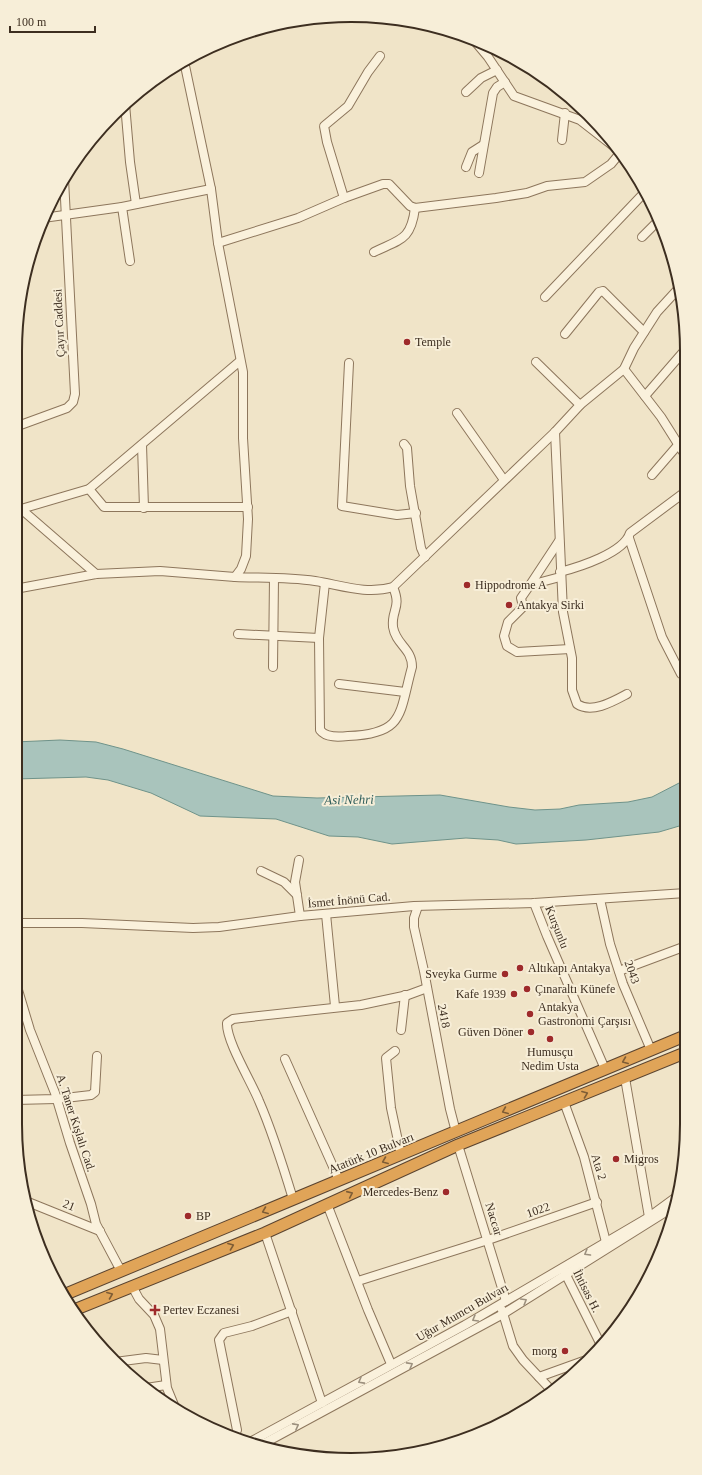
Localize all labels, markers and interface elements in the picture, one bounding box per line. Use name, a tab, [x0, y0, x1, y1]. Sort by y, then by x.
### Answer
scale bar	[10, 8, 95, 34]
text: 100 m	[16, 15, 47, 29]
street label: Çayır Caddesi	[50, 288, 68, 357]
place label: Temple	[415, 335, 451, 349]
marker: Temple	[402, 337, 412, 347]
place label: Hippodrome A	[475, 578, 547, 592]
marker: Hippodrome A	[462, 580, 472, 590]
place label: Antakya Sirki	[517, 598, 585, 612]
marker: Antakya Sirki	[504, 600, 514, 610]
water label: Asi Nehri	[323, 792, 374, 807]
street label: İsmet İnönü Cad.	[307, 889, 391, 911]
street label: Kurşunlu	[542, 904, 572, 950]
street label: 2043	[621, 958, 643, 986]
place label: Altıkapı Antakya	[528, 961, 611, 975]
marker: Altıkapı Antakya	[515, 963, 525, 973]
place label: Sveyka Gurme	[425, 967, 497, 981]
marker: Sveyka Gurme	[500, 969, 510, 979]
place label: Çınaraltı Künefe	[535, 982, 615, 996]
marker: Çınaraltı Künefe	[522, 984, 532, 994]
place label: Kafe 1939	[456, 987, 506, 1001]
marker: Kafe 1939	[509, 989, 519, 999]
place label: Antakya Gastronomi Çarşısı	[538, 1000, 632, 1028]
street label: 2418	[435, 1003, 453, 1029]
marker: Antakya Gastronomi Çarşısı	[525, 1009, 535, 1019]
place label: Güven Döner	[458, 1025, 523, 1039]
marker: Güven Döner	[526, 1027, 536, 1037]
marker: Humusçu Nedim Usta	[545, 1034, 555, 1044]
place label: Humusçu Nedim Usta	[521, 1045, 580, 1073]
one-way arrow	[621, 1056, 629, 1064]
street label: A. Taner Kışlalı Cad.	[54, 1072, 98, 1174]
one-way arrow	[582, 1090, 589, 1098]
one-way arrow	[501, 1106, 509, 1114]
street label: Atatürk 10 Bulvarı	[326, 1129, 416, 1176]
street label: Ata 2	[588, 1152, 610, 1182]
place label: Migros	[624, 1152, 659, 1166]
marker: Migros	[611, 1154, 621, 1164]
one-way arrow	[381, 1157, 388, 1165]
place label: Mercedes-Benz	[363, 1185, 438, 1199]
marker: Mercedes-Benz	[441, 1187, 451, 1197]
one-way arrow	[346, 1190, 353, 1198]
street label: 21	[61, 1196, 77, 1214]
street label: 1022	[524, 1199, 552, 1221]
street label: Naccar	[482, 1201, 506, 1237]
one-way arrow	[261, 1206, 269, 1214]
place label: BP	[196, 1209, 211, 1223]
marker: BP	[183, 1211, 193, 1221]
one-way arrow	[227, 1243, 234, 1251]
one-way arrow	[584, 1248, 591, 1255]
street label: İhtisas H.	[570, 1267, 604, 1315]
street label: Uğur Mumcu Bulvarı	[413, 1280, 511, 1344]
one-way arrow	[106, 1292, 114, 1300]
one-way arrow	[520, 1299, 527, 1306]
place label: Pertev Eczanesi	[163, 1303, 240, 1317]
marker: Pertev Eczanesi	[150, 1305, 160, 1315]
one-way arrow	[472, 1314, 479, 1321]
place label: morg	[532, 1344, 557, 1358]
marker: morg	[560, 1346, 570, 1356]
one-way arrow	[406, 1362, 413, 1369]
one-way arrow	[358, 1377, 365, 1384]
one-way arrow	[292, 1423, 299, 1431]

